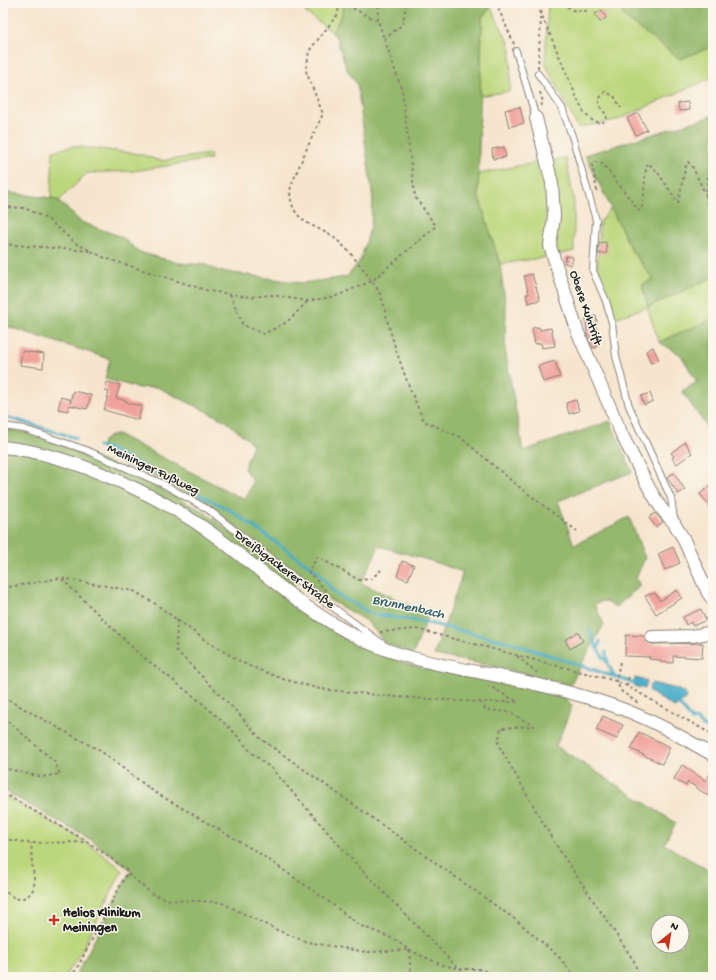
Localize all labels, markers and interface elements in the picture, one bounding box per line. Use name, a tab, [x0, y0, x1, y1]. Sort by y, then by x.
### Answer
street label: Obere Kuhtrift	[565, 269, 605, 349]
street label: Meininger Fußweg	[105, 441, 201, 499]
street label: Dreißigackerer Straße	[230, 527, 337, 613]
water label: Brunnenbach	[370, 592, 446, 624]
place label: Helios Klinikum Meiningen	[63, 906, 141, 936]
marker: Helios Klinikum Meiningen	[48, 914, 60, 926]
north arrow	[650, 914, 690, 954]
text: N	[668, 920, 680, 934]

